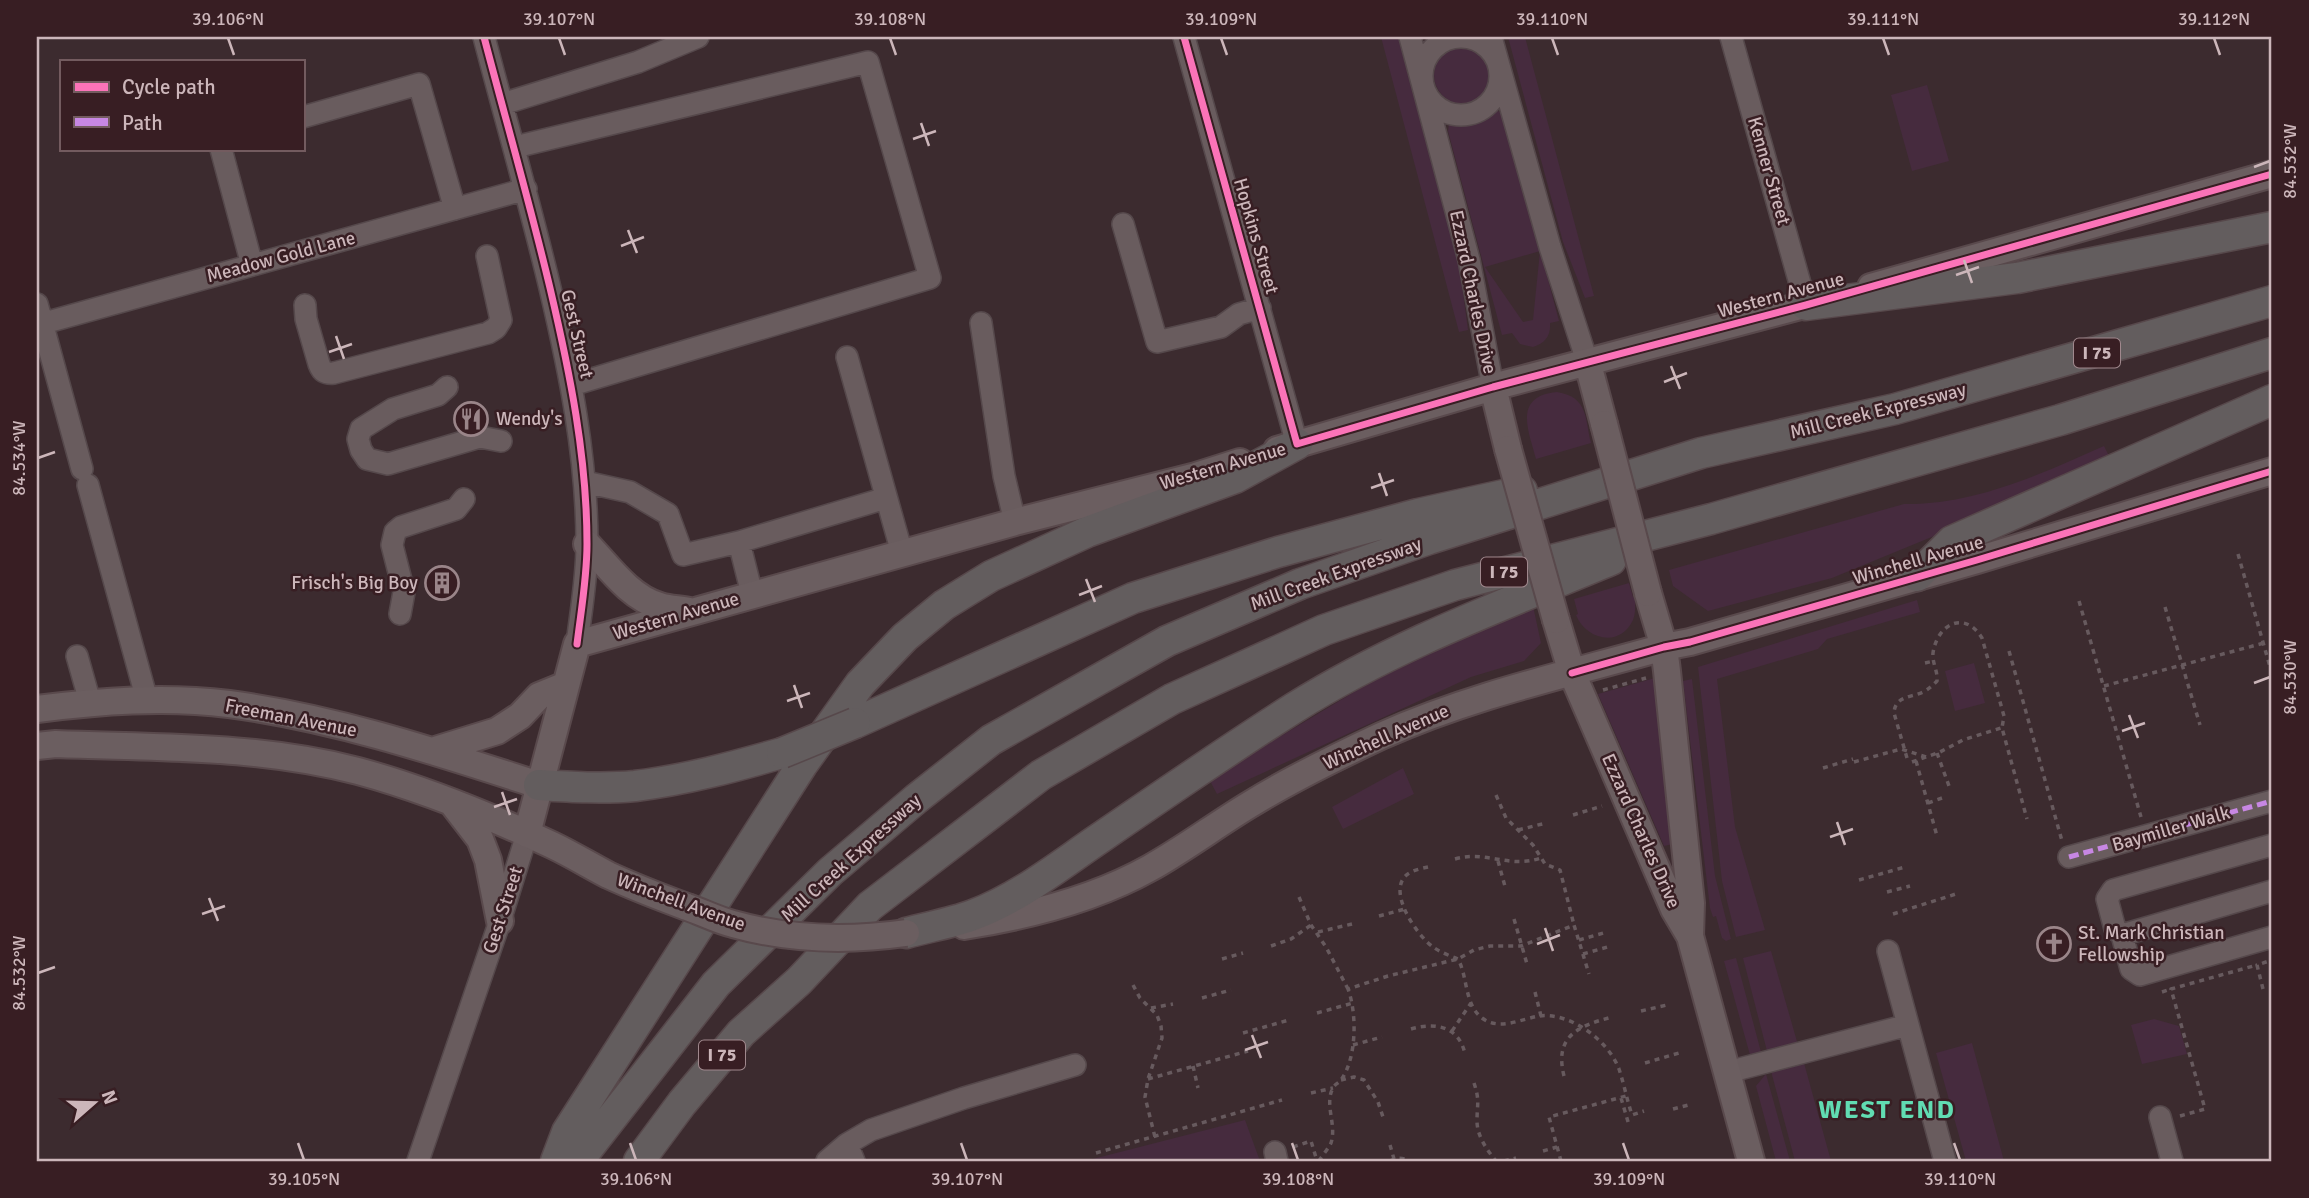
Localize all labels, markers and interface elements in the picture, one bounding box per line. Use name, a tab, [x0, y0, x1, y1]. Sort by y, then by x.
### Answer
text: 39.106°N	[192, 8, 264, 30]
text: 39.107°N	[523, 8, 595, 30]
text: 39.108°N	[854, 8, 926, 30]
text: 39.109°N	[1185, 8, 1257, 30]
text: 39.110°N	[1516, 8, 1588, 30]
text: 39.111°N	[1847, 8, 1919, 30]
text: 39.112°N	[2178, 8, 2250, 30]
legend	[60, 60, 304, 150]
text: Cycle path	[122, 74, 216, 100]
text: Path	[122, 110, 163, 136]
street label: Kenner Street	[1742, 114, 1796, 228]
text: 84.532°W	[2279, 123, 2301, 199]
street label: Hopkins Street	[1228, 175, 1284, 297]
street label: Ezzard Charles Drive	[1444, 208, 1502, 376]
street label: Meadow Gold Lane	[204, 226, 358, 288]
street label: Western Avenue	[1715, 267, 1847, 323]
street label: Gest Street	[555, 287, 599, 381]
road number: I 75	[2074, 338, 2120, 368]
street label: Mill Creek Expressway	[1787, 377, 1969, 444]
restaurant icon: Wendy's	[452, 400, 490, 438]
place label: Wendy's	[496, 407, 562, 431]
text: 84.534°W	[8, 420, 30, 496]
street label: Western Avenue	[1157, 437, 1289, 495]
street label: Winchell Avenue	[1850, 530, 1986, 590]
street label: Mill Creek Expressway	[1247, 532, 1425, 616]
road number: I 75	[1481, 558, 1527, 586]
building icon: Frisch's Big Boy	[423, 564, 461, 602]
place label: Frisch's Big Boy	[291, 571, 418, 595]
street label: Western Avenue	[610, 587, 742, 645]
text: 84.530°W	[2279, 639, 2301, 715]
street label: Freeman Avenue	[223, 693, 359, 743]
street label: Winchell Avenue	[1319, 699, 1453, 775]
street label: Ezzard Charles Drive	[1596, 750, 1686, 912]
street label: Mill Creek Expressway	[776, 789, 926, 927]
street label: Baymiller Walk	[2109, 801, 2233, 857]
street label: Gest Street	[478, 863, 528, 957]
street label: Winchell Avenue	[613, 868, 749, 936]
place label: St. Mark Christian Fellowship	[2078, 921, 2225, 967]
church icon: St. Mark Christian Fellowship	[2035, 925, 2073, 963]
text: 84.532°W	[8, 935, 30, 1011]
road number: I 75	[699, 1040, 745, 1070]
north arrow	[60, 1068, 130, 1138]
text: N	[95, 1087, 123, 1108]
district label: WEST END	[1818, 1094, 1956, 1126]
text: 39.105°N	[268, 1168, 340, 1190]
text: 39.106°N	[600, 1168, 672, 1190]
text: 39.107°N	[931, 1168, 1003, 1190]
text: 39.108°N	[1262, 1168, 1334, 1190]
text: 39.109°N	[1593, 1168, 1665, 1190]
text: 39.110°N	[1924, 1168, 1996, 1190]

